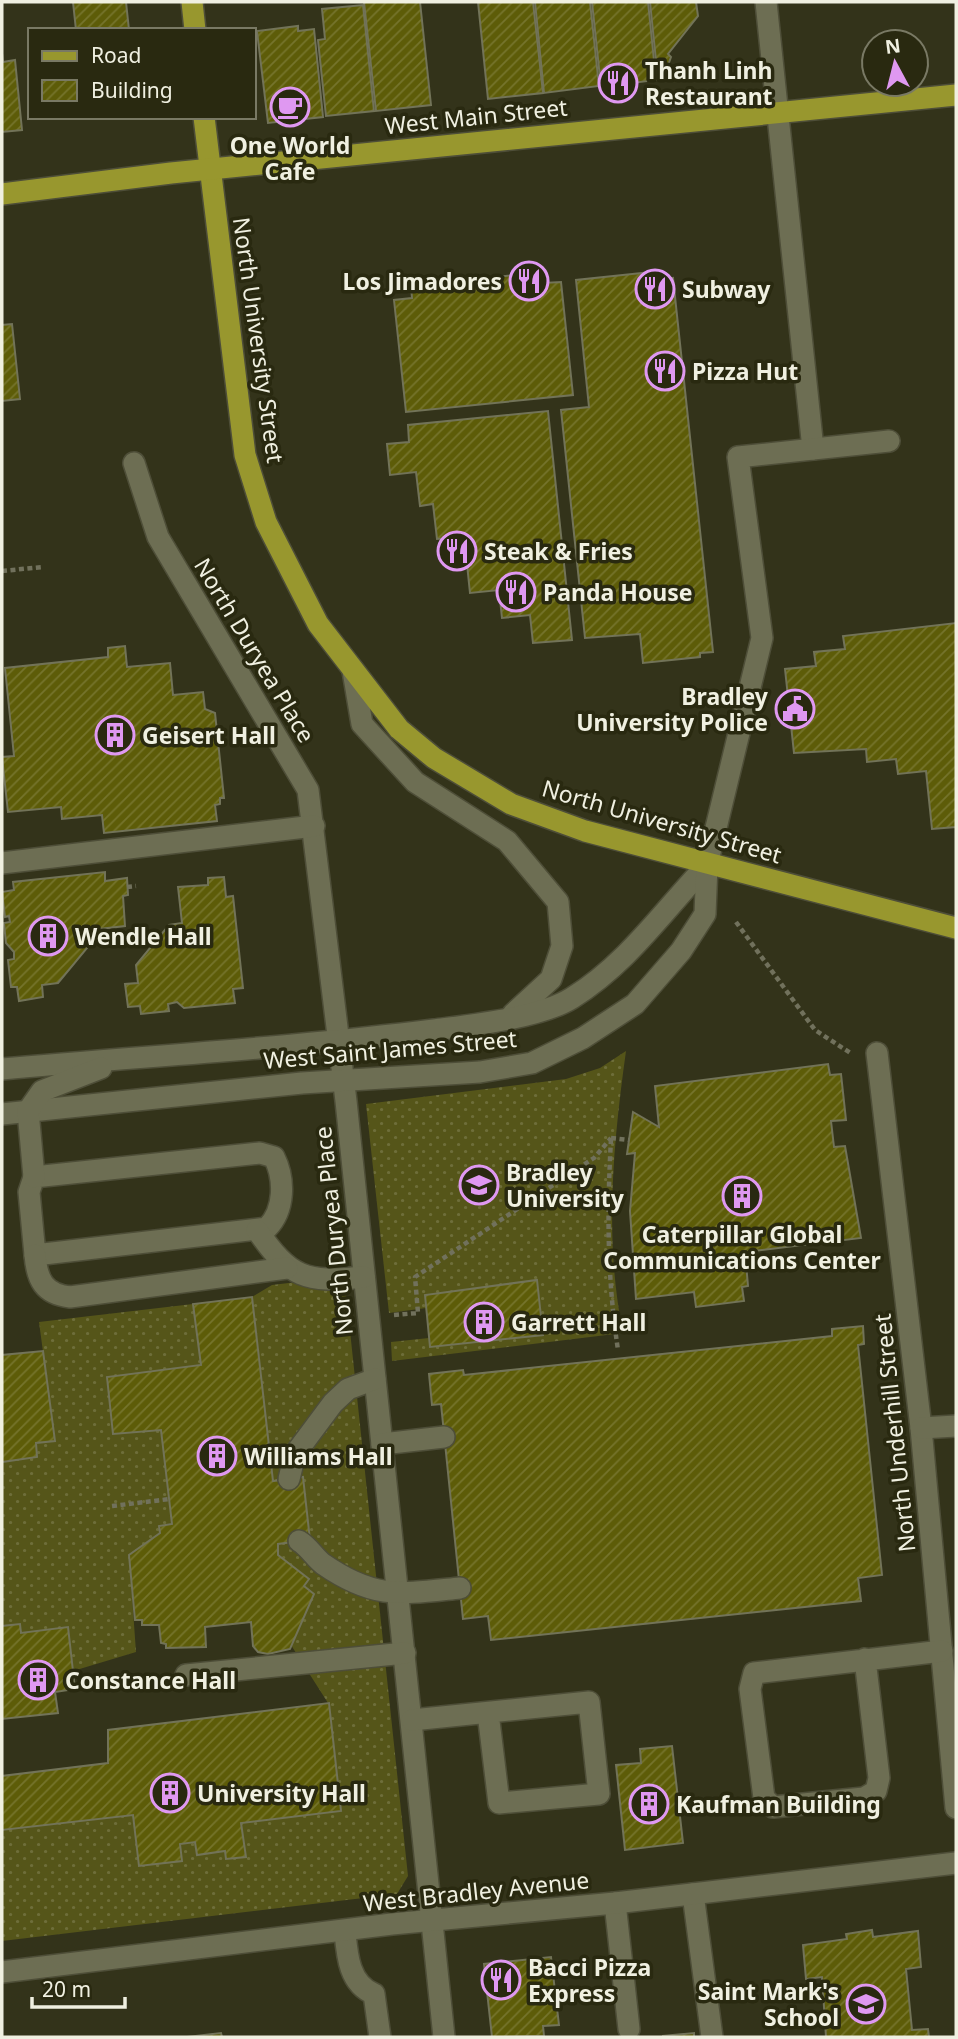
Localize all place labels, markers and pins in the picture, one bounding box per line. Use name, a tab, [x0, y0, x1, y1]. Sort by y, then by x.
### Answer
place label: Thanh Linh Restaurant	[645, 54, 773, 112]
restaurant icon: Thanh Linh Restaurant	[597, 62, 639, 104]
cafe icon: One World Cafe	[269, 86, 311, 128]
place label: One World Cafe	[230, 129, 350, 187]
restaurant icon: Los Jimadores	[508, 260, 550, 302]
place label: Los Jimadores	[343, 265, 502, 297]
restaurant icon: Subway	[634, 268, 676, 310]
place label: Subway	[682, 273, 771, 305]
restaurant icon: Pizza Hut	[644, 350, 686, 392]
place label: Pizza Hut	[692, 355, 798, 387]
restaurant icon: Steak & Fries	[436, 530, 478, 572]
place label: Steak & Fries	[484, 535, 633, 567]
restaurant icon: Panda House	[495, 571, 537, 613]
place label: Panda House	[543, 576, 693, 608]
place label: Bradley University Police	[576, 680, 769, 738]
public building icon: Bradley University Police	[774, 688, 816, 730]
building icon: Geisert Hall	[94, 714, 136, 756]
place label: Geisert Hall	[142, 719, 276, 751]
building icon: Wendle Hall	[27, 915, 69, 957]
place label: Wendle Hall	[75, 920, 212, 952]
place label: Bradley University	[506, 1156, 625, 1214]
school or university icon: Bradley University	[458, 1164, 500, 1206]
building icon: Caterpillar Global Communications Center	[721, 1175, 763, 1217]
place label: Caterpillar Global Communications Center	[603, 1218, 881, 1276]
building icon: Garrett Hall	[463, 1301, 505, 1343]
place label: Garrett Hall	[511, 1306, 646, 1338]
building icon: Williams Hall	[196, 1435, 238, 1477]
place label: Williams Hall	[244, 1440, 393, 1472]
building icon: Constance Hall	[17, 1659, 59, 1701]
place label: Constance Hall	[65, 1664, 236, 1696]
building icon: University Hall	[149, 1772, 191, 1814]
place label: University Hall	[197, 1777, 366, 1809]
building icon: Kaufman Building	[628, 1783, 670, 1825]
place label: Kaufman Building	[676, 1788, 881, 1820]
place label: Bacci Pizza Express	[528, 1951, 651, 2009]
restaurant icon: Bacci Pizza Express	[480, 1959, 522, 2001]
place label: Saint Mark's School	[698, 1975, 839, 2033]
school or university icon: Saint Mark's School	[845, 1983, 887, 2025]

